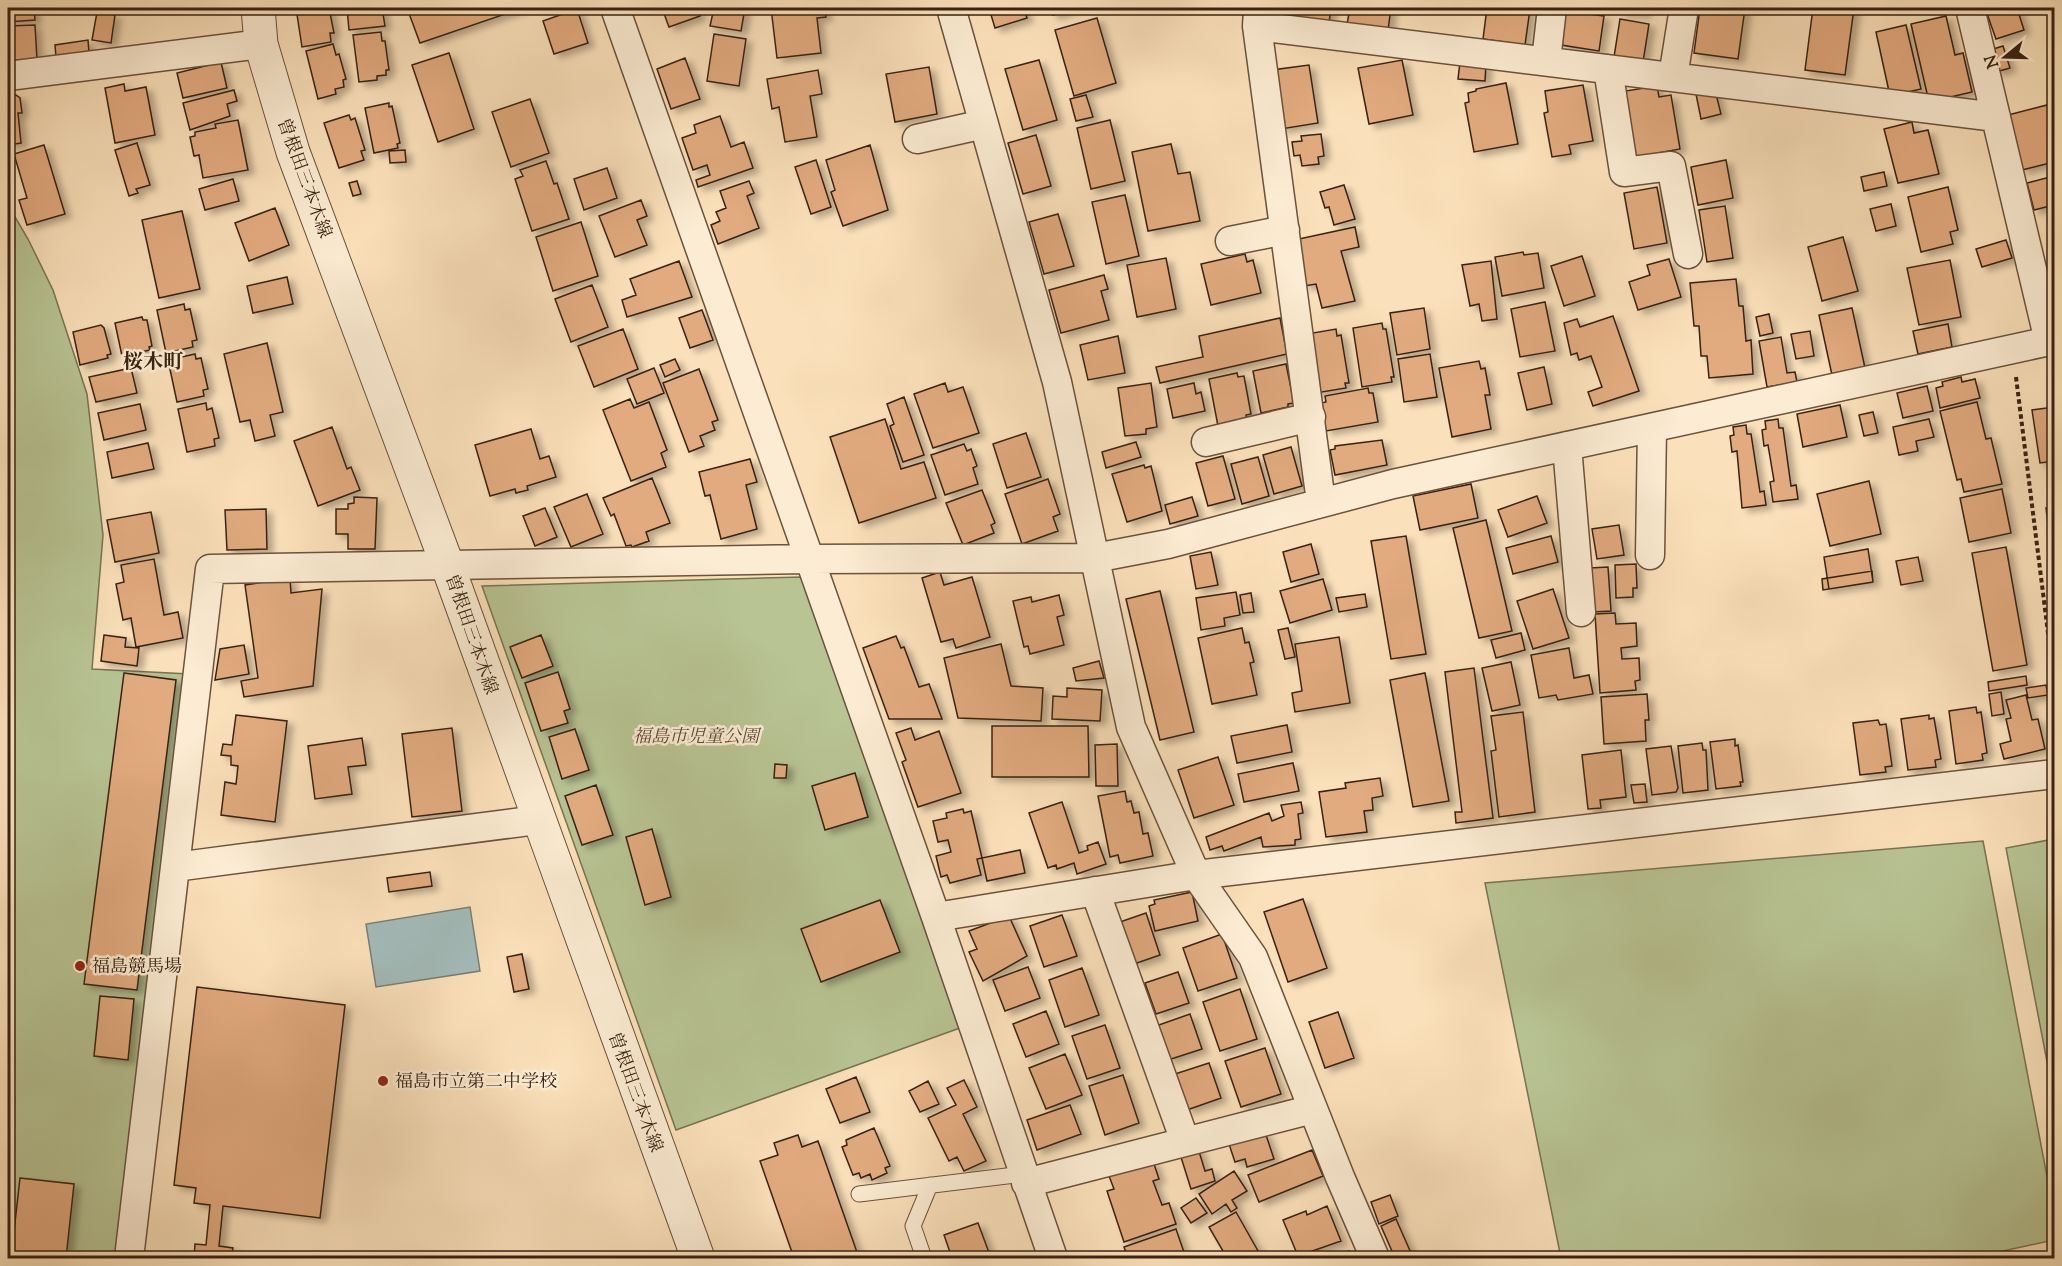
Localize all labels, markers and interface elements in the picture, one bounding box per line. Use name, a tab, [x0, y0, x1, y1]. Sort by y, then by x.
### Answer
north arrow	[1975, 27, 2035, 87]
text: N	[1980, 51, 2006, 71]
street label: 曽根田三本木線	[269, 115, 337, 242]
district label: 桜木町	[123, 349, 184, 378]
street label: 曽根田三本木線	[437, 571, 503, 698]
park label: 福島市児童公園	[633, 725, 762, 751]
place label: 福島競馬場	[92, 955, 182, 981]
marker: 福島競馬場	[73, 959, 87, 973]
street label: 曽根田三本木線	[600, 1029, 668, 1156]
place label: 福島市立第二中学校	[395, 1070, 557, 1096]
marker: 福島市立第二中学校	[376, 1074, 390, 1088]

